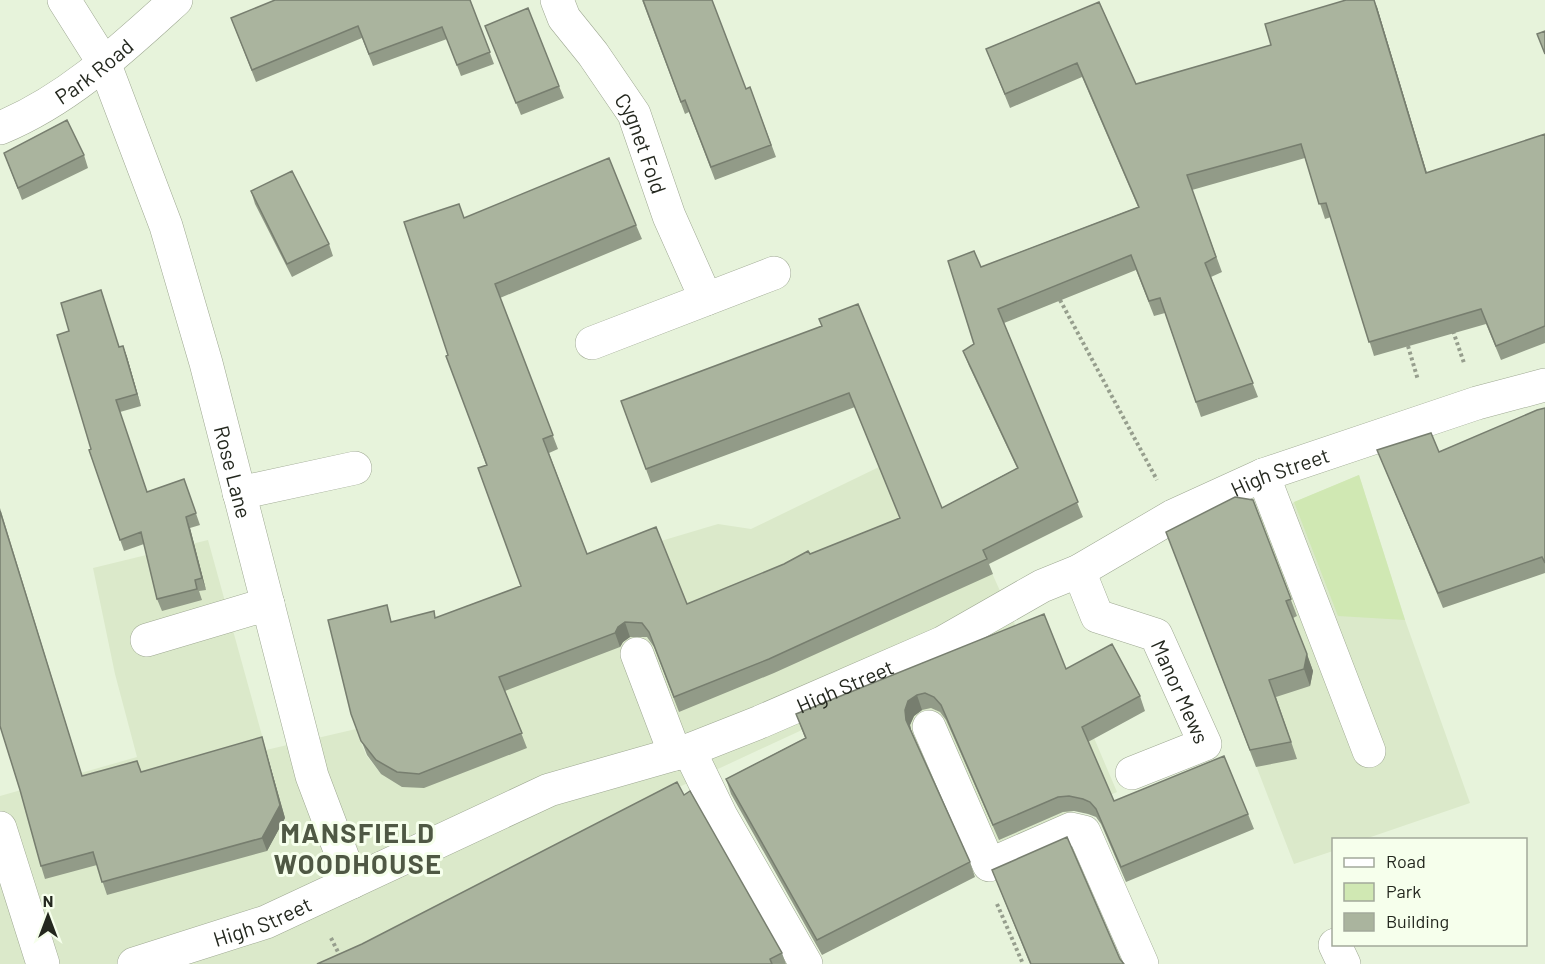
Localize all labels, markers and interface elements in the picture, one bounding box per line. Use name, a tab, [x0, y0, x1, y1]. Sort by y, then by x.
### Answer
street label: Park Road	[50, 33, 137, 109]
street label: Cygnet Fold	[611, 88, 673, 196]
street label: Rose Lane	[210, 423, 258, 521]
street label: High Street	[1226, 441, 1332, 501]
street label: Manor Mews	[1147, 635, 1215, 747]
street label: High Street	[792, 653, 897, 717]
district label: MANSFIELD WOODHOUSE	[273, 816, 443, 879]
legend	[1332, 838, 1527, 946]
text: Road	[1386, 850, 1426, 872]
text: Park	[1386, 880, 1421, 902]
north arrow	[18, 886, 78, 946]
street label: High Street	[210, 890, 315, 951]
text: N	[43, 891, 53, 910]
text: Building	[1386, 910, 1449, 932]

